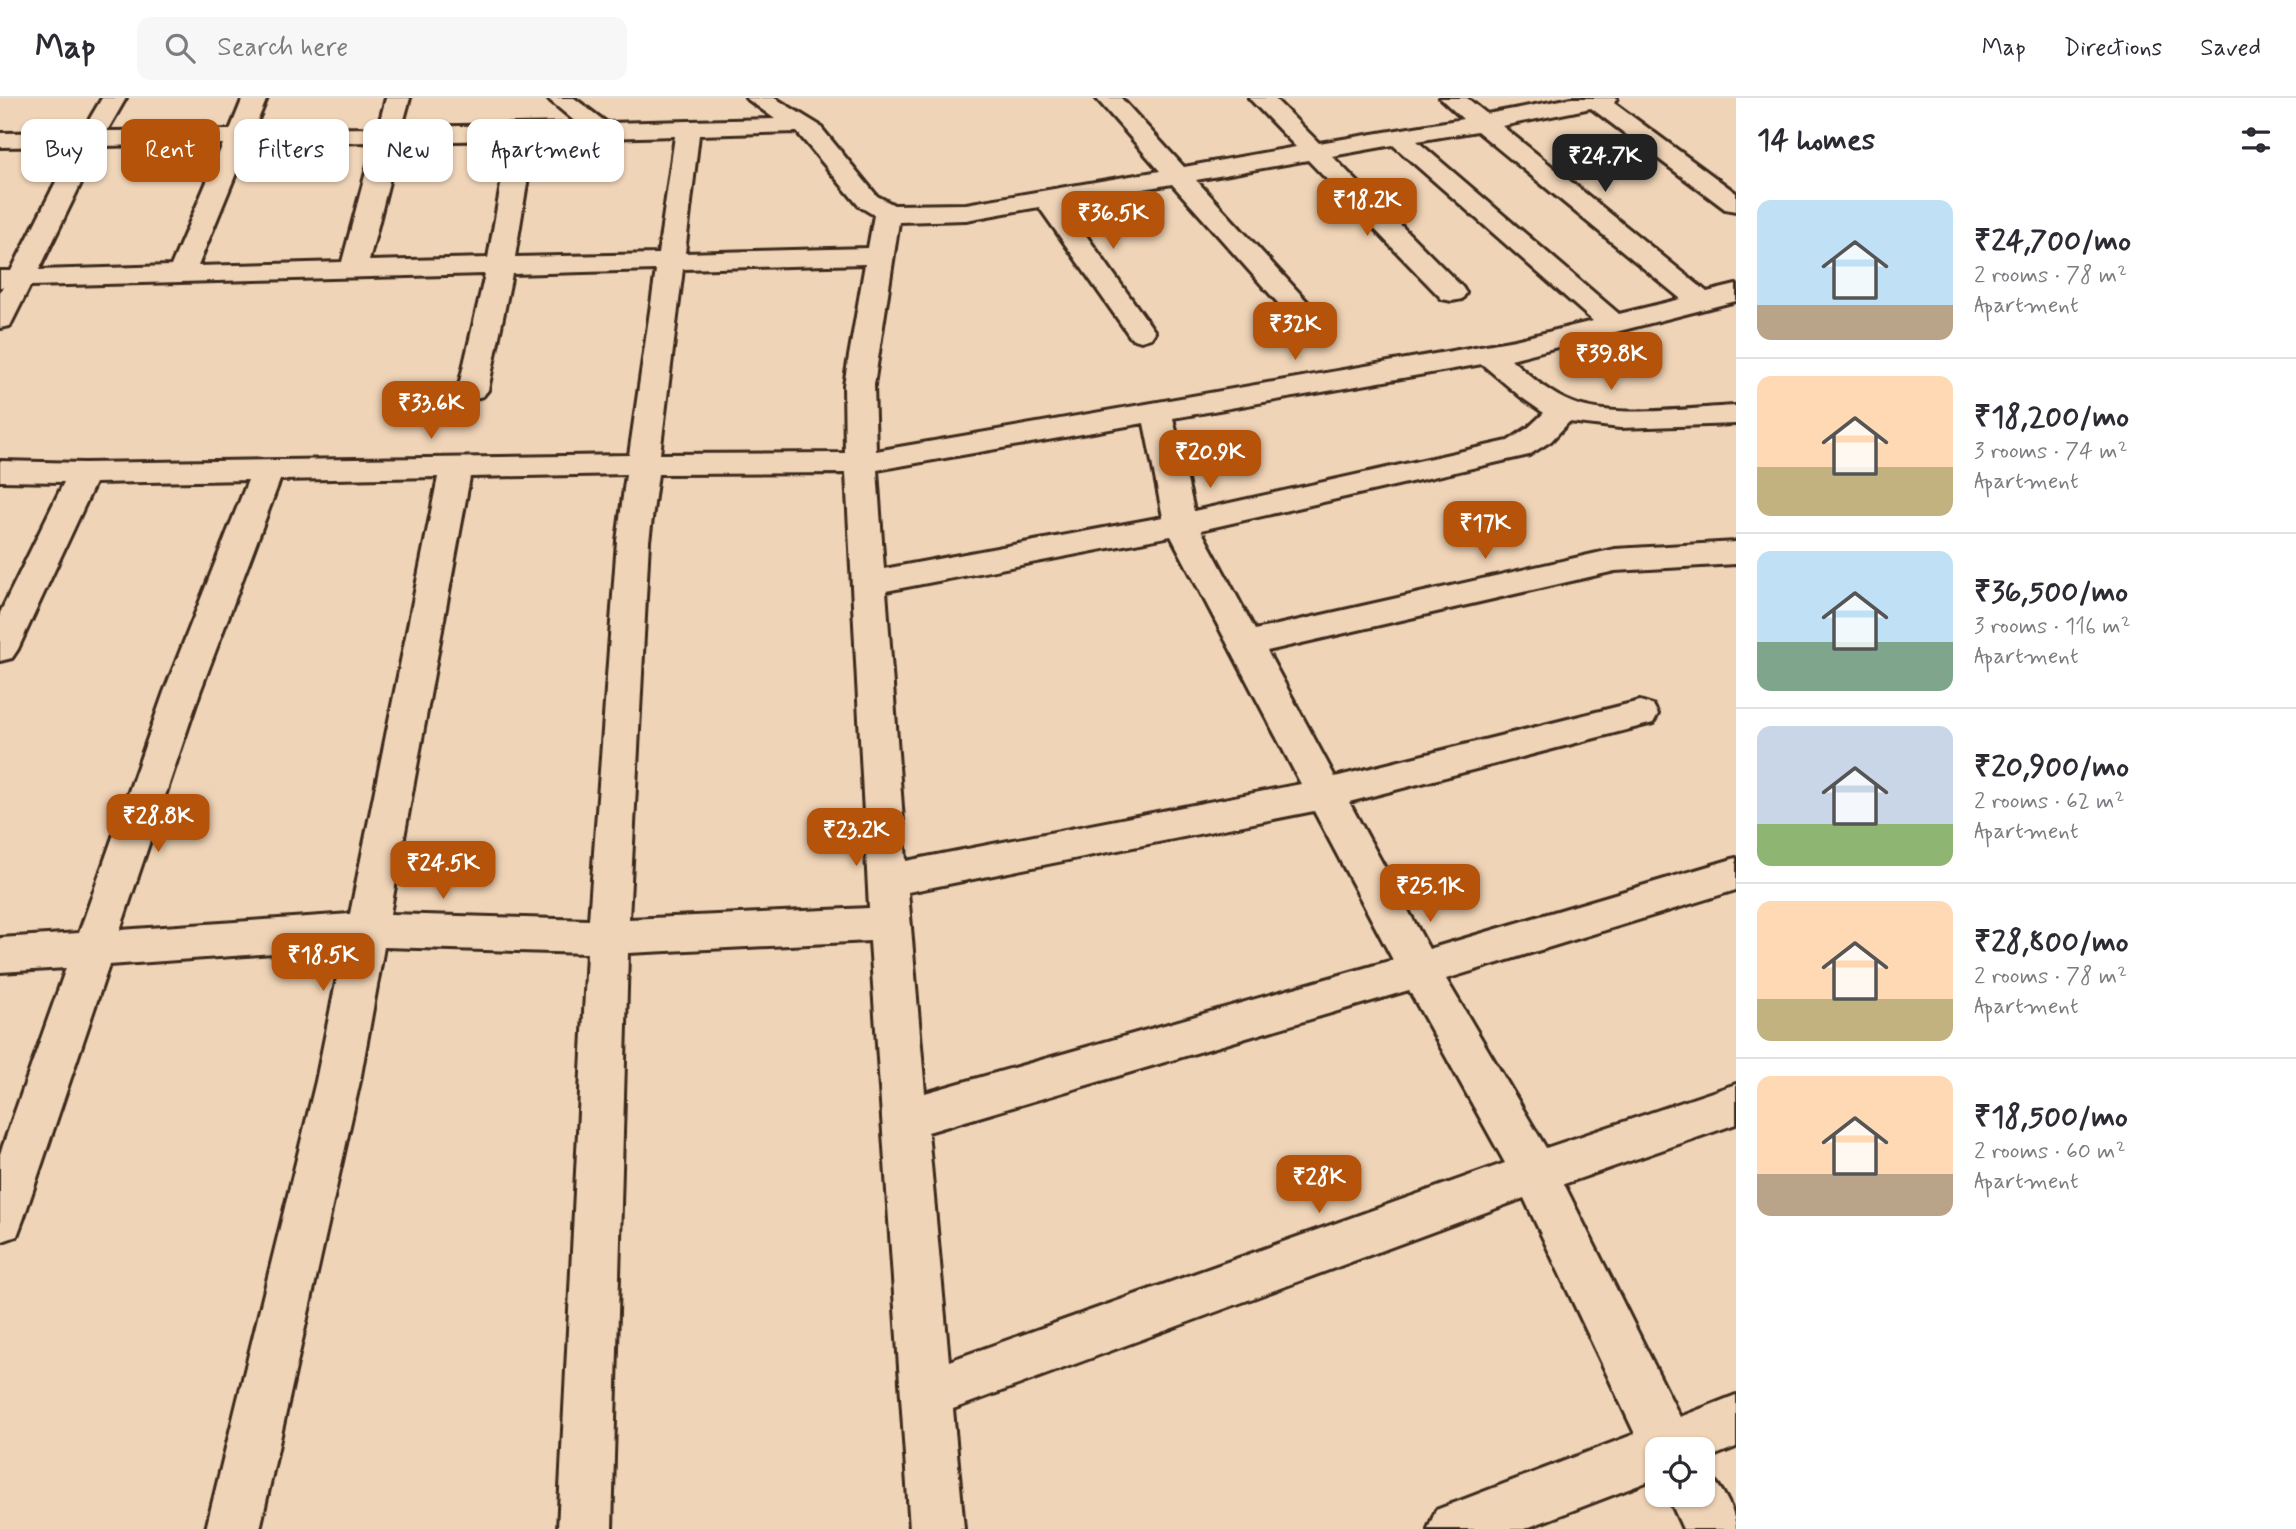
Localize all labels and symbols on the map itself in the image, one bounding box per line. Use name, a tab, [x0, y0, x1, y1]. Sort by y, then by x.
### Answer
pin: ₹24.7K	[1548, 134, 1662, 194]
pin: ₹18.2K	[1310, 178, 1424, 238]
pin: ₹36.5K	[1056, 192, 1170, 251]
pin: ₹32K	[1254, 302, 1336, 362]
pin: ₹39.8K	[1554, 332, 1668, 392]
pin: ₹33.6K	[374, 382, 488, 441]
pin: ₹20.9K	[1153, 430, 1267, 490]
pin: ₹17K	[1444, 502, 1526, 561]
pin: ₹28.8K	[101, 794, 215, 854]
pin: ₹23.2K	[799, 808, 913, 868]
pin: ₹24.5K	[386, 842, 500, 901]
pin: ₹25.1K	[1373, 864, 1487, 924]
pin: ₹18.5K	[266, 934, 380, 993]
pin: ₹28K	[1278, 1156, 1360, 1215]

